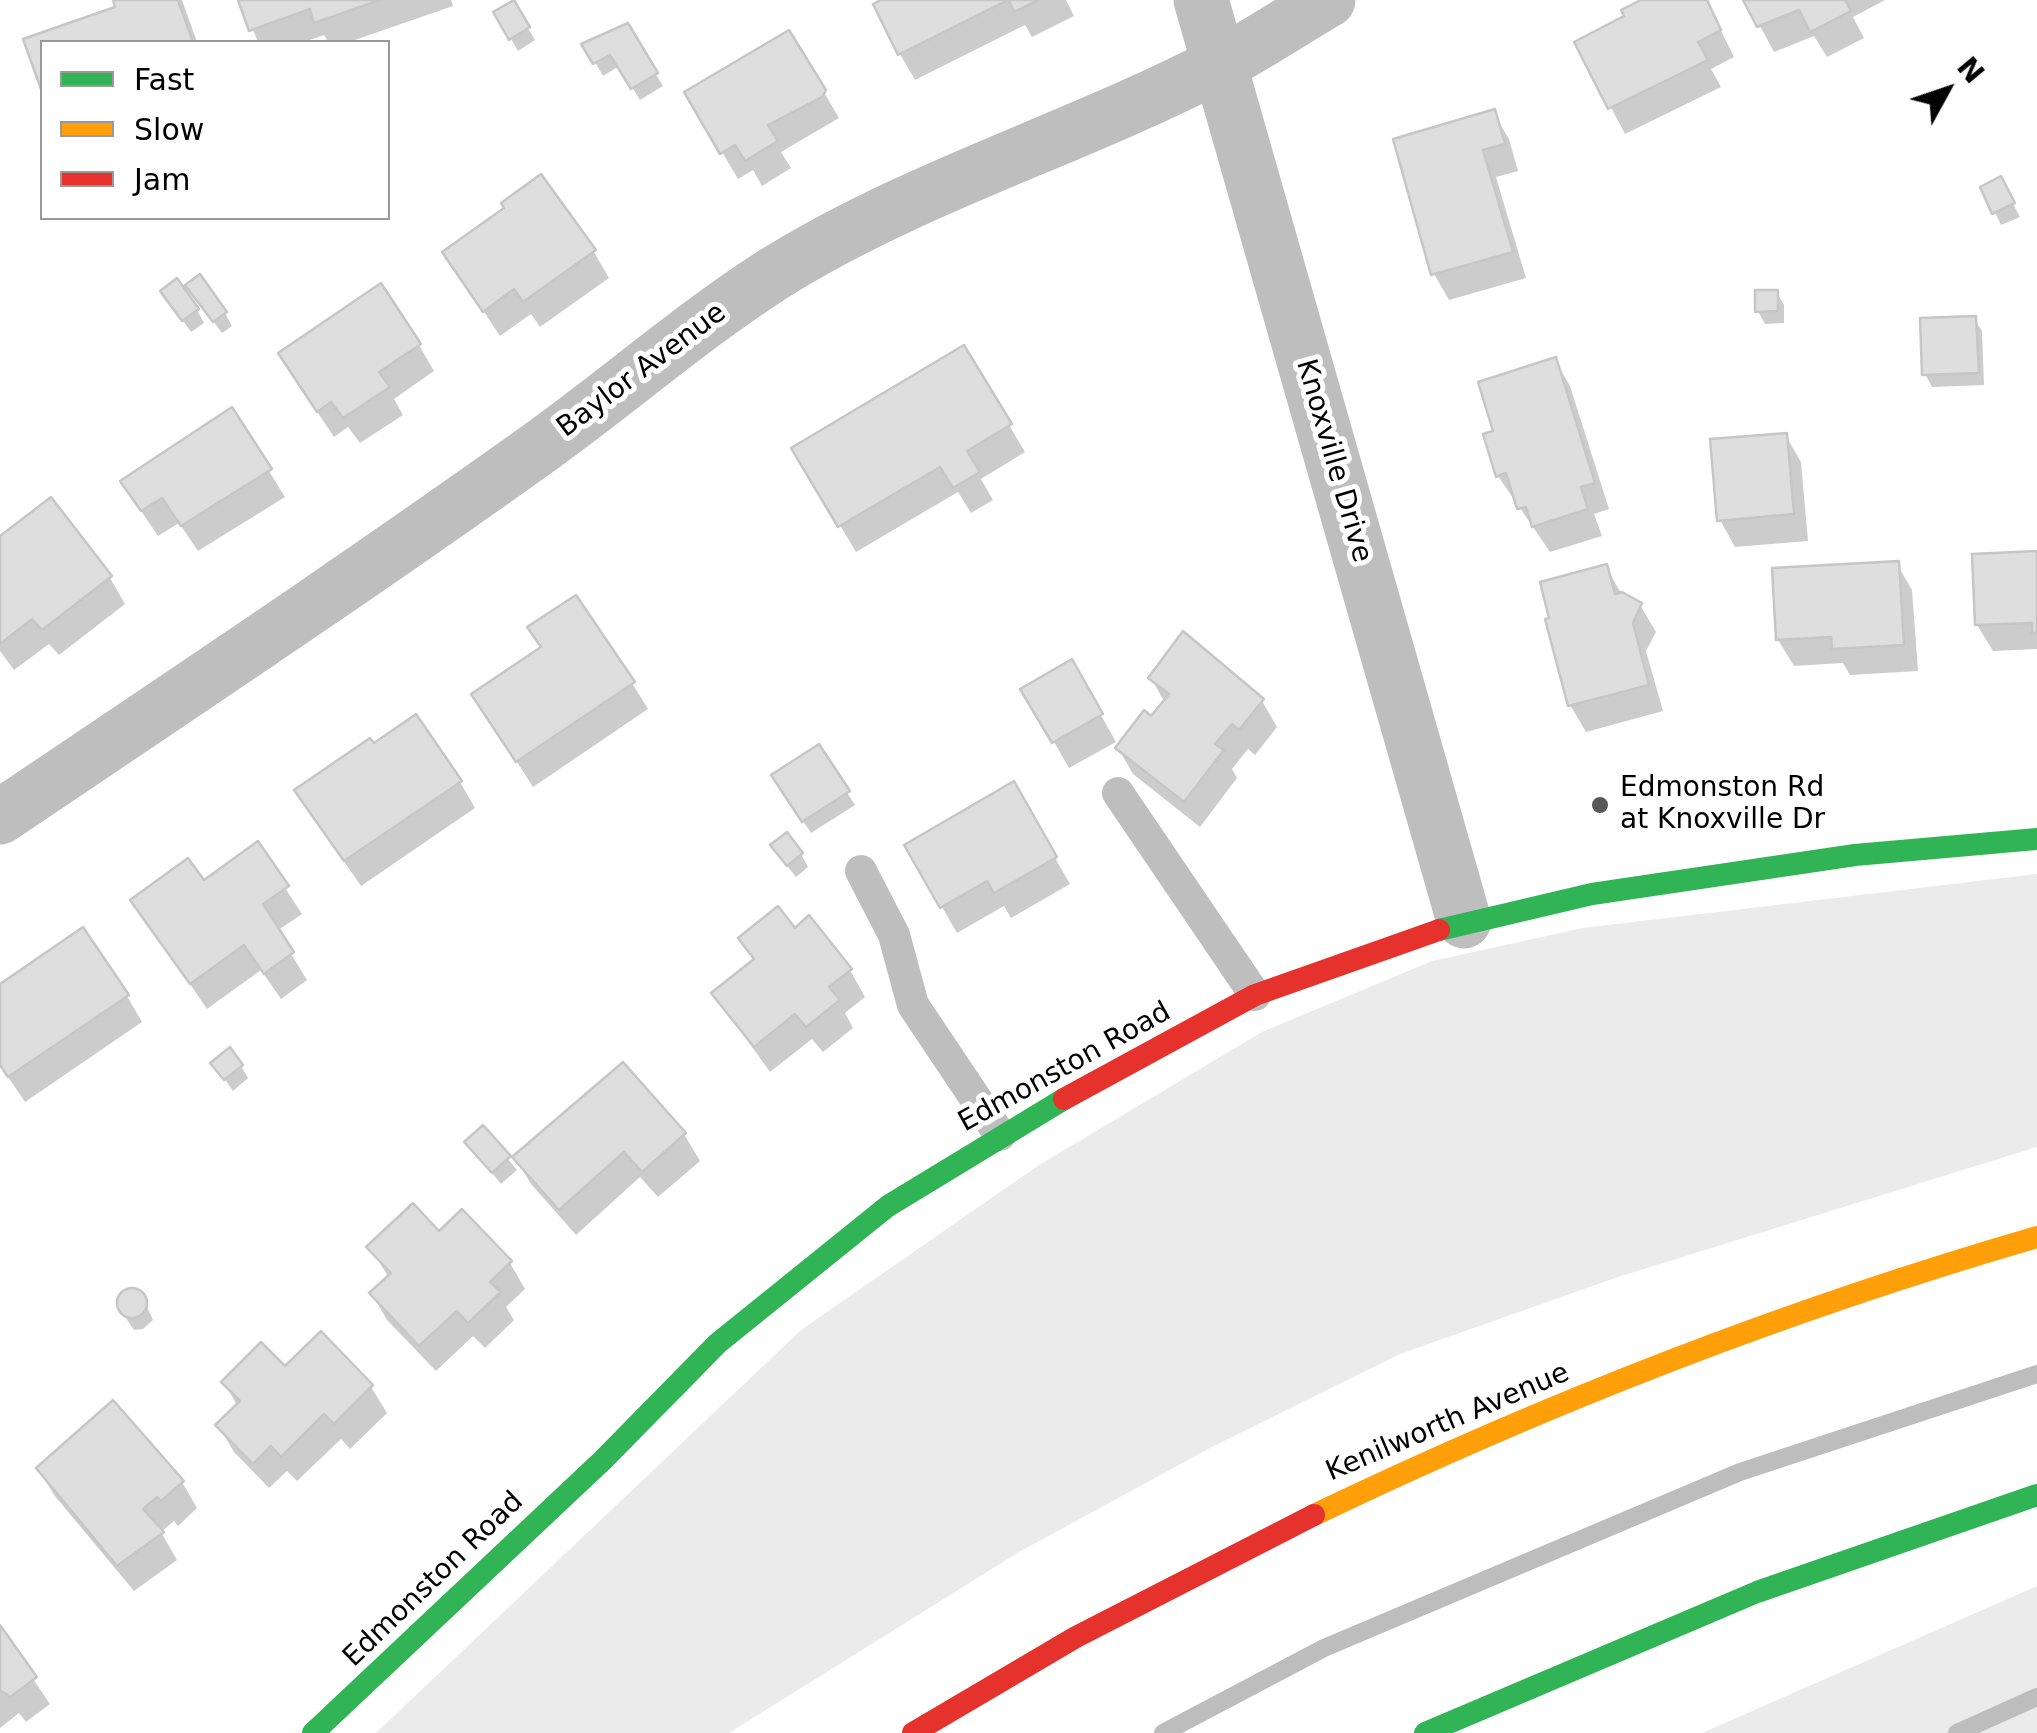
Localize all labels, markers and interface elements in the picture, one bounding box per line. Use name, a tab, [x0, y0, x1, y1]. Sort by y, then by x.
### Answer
legend	[40, 40, 390, 220]
north arrow	[1897, 40, 1997, 140]
text: N	[1950, 51, 1991, 90]
text: Fast	[134, 62, 194, 97]
text: Slow	[134, 112, 204, 147]
text: Jam	[134, 162, 190, 197]
street label: Baylor Avenue	[551, 297, 733, 445]
street label: Knoxville Drive	[1288, 356, 1378, 566]
place label: Edmonston Rd at Knoxville Dr	[1620, 772, 1825, 838]
marker: Edmonston Rd at Knoxville Dr	[1589, 794, 1611, 816]
street label: Edmonston Road	[953, 996, 1177, 1140]
street label: Kenilworth Avenue	[1321, 1357, 1575, 1489]
street label: Edmonston Road	[337, 1486, 531, 1674]

